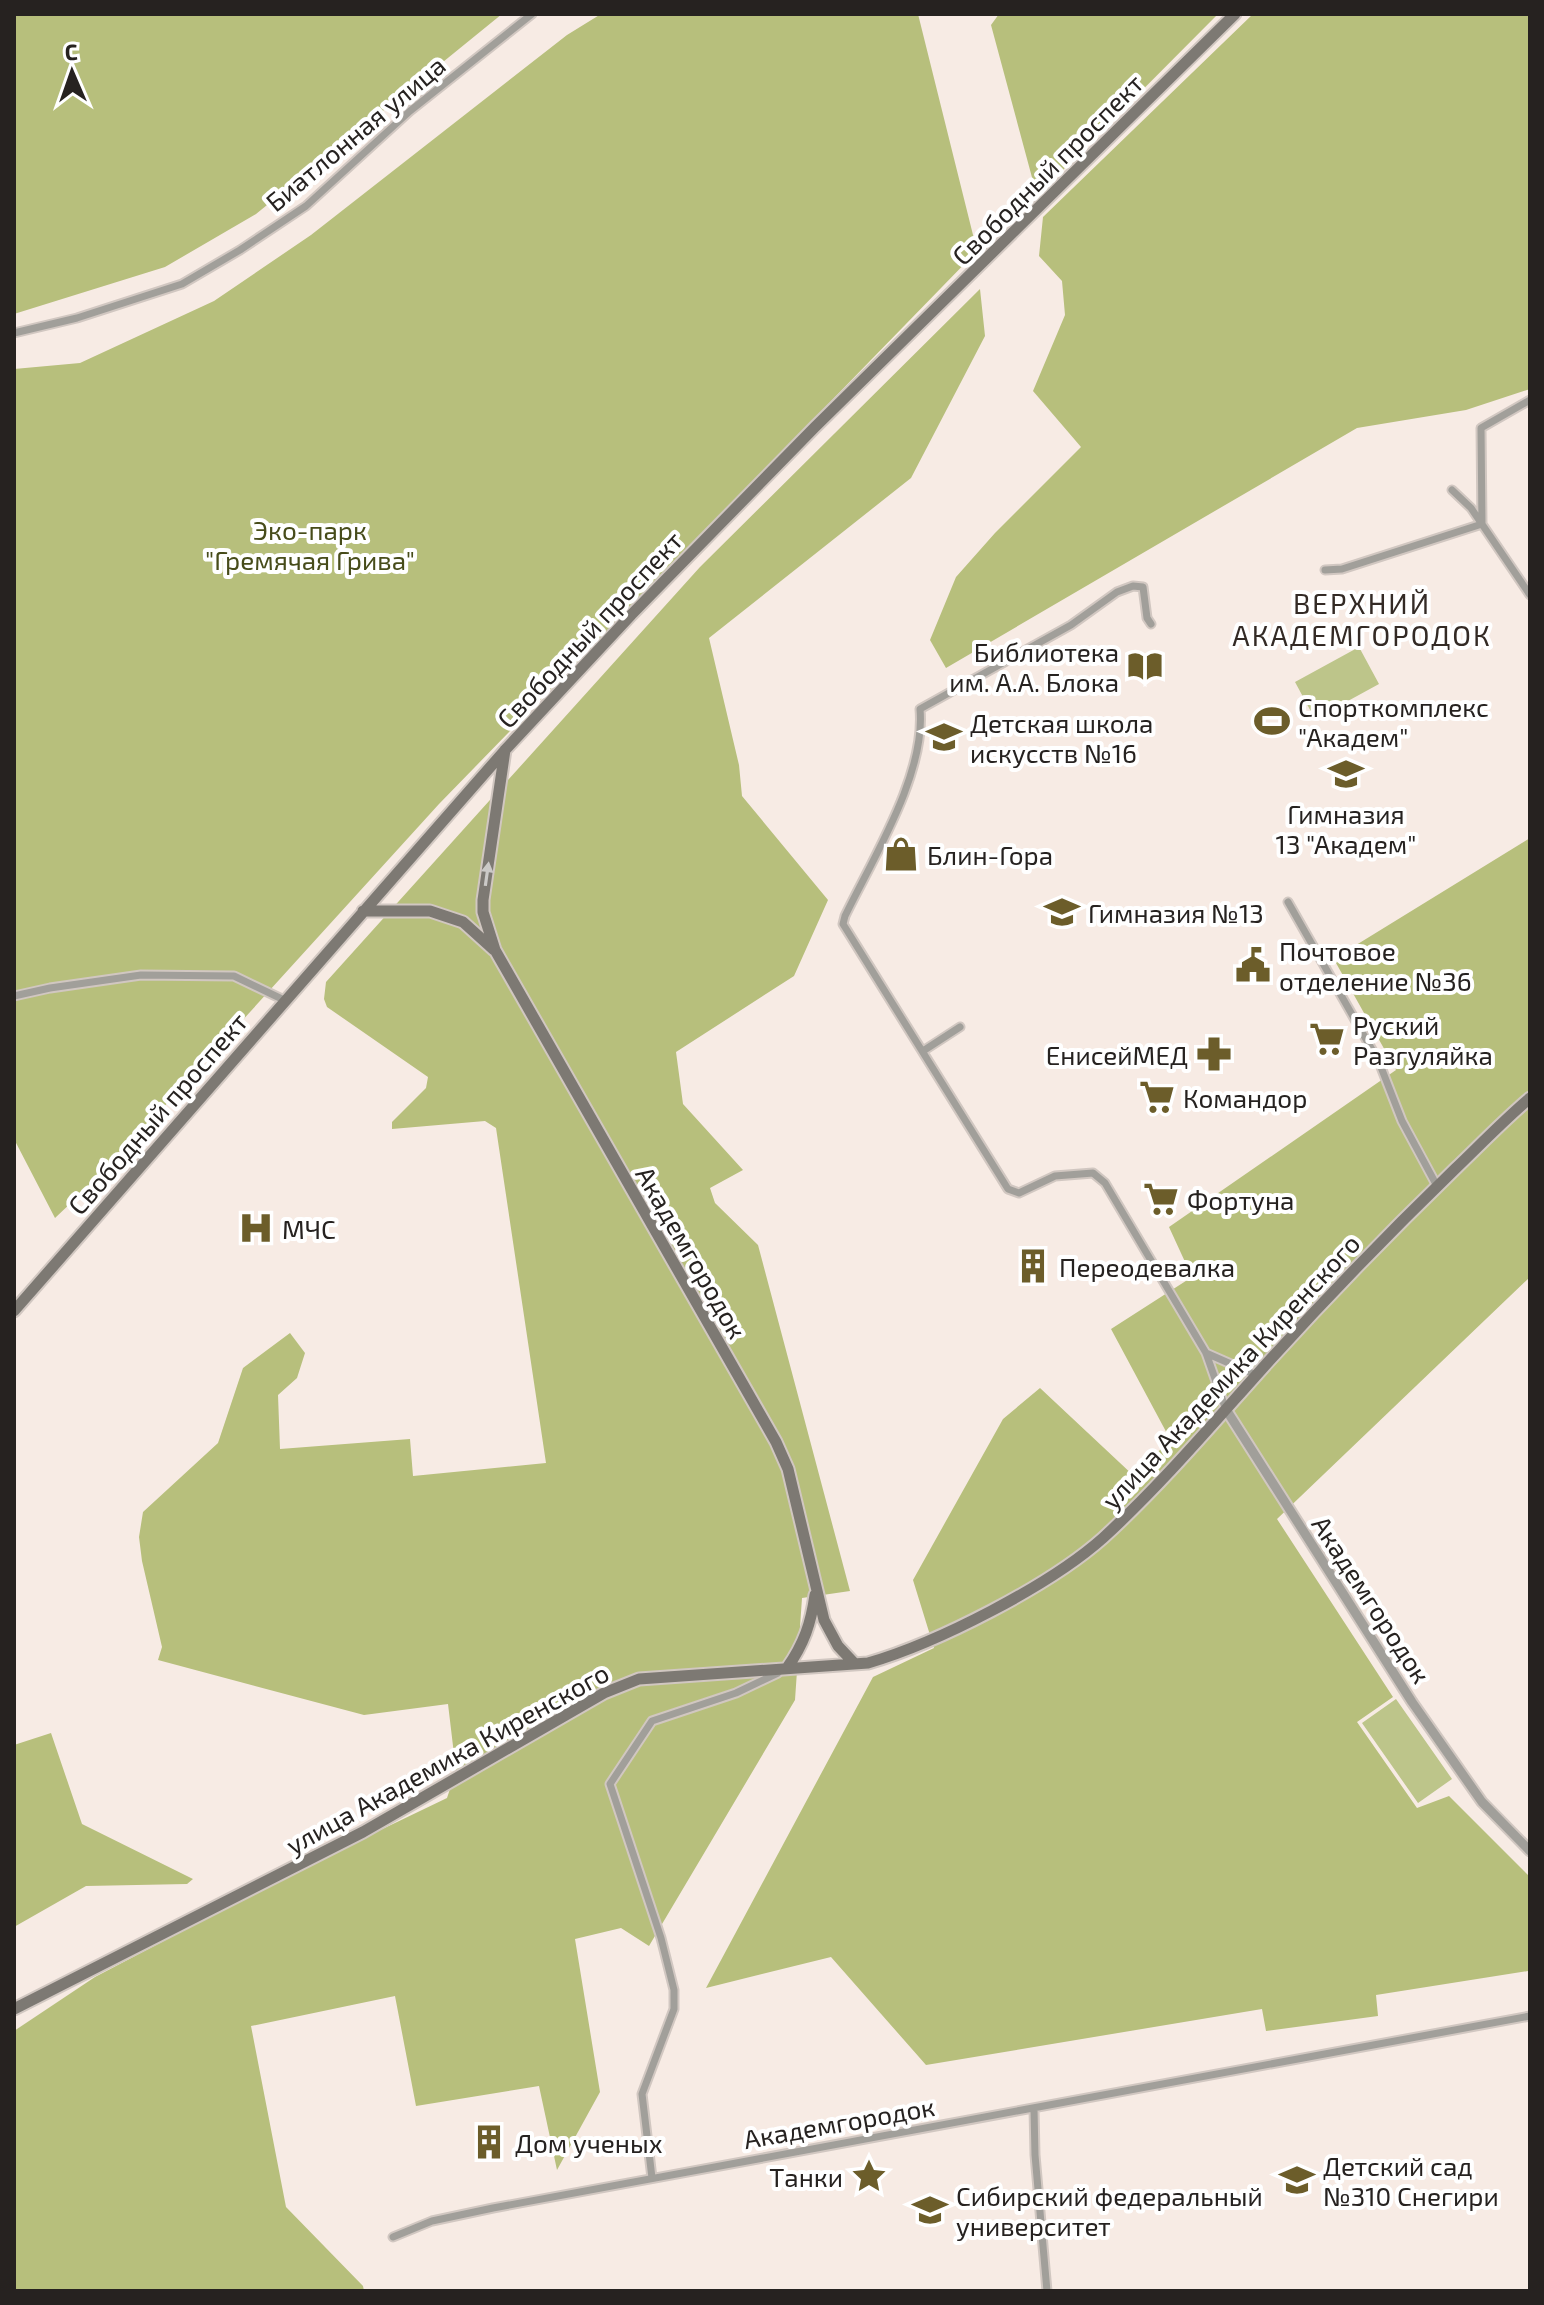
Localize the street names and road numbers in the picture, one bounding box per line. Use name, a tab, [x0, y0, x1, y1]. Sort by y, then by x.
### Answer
street label: Биатлонная улица	[259, 49, 452, 218]
street label: Свободный проспект	[945, 67, 1149, 271]
street label: Свободный проспект	[490, 524, 688, 734]
street label: Свободный проспект	[61, 1006, 253, 1220]
street label: Академгородок	[630, 1161, 754, 1344]
street label: улица Академика Киренского	[1094, 1227, 1366, 1515]
street label: Академгородок	[1306, 1509, 1438, 1689]
street label: улица Академика Киренского	[280, 1656, 614, 1861]
street label: Академгородок	[741, 2090, 937, 2154]

